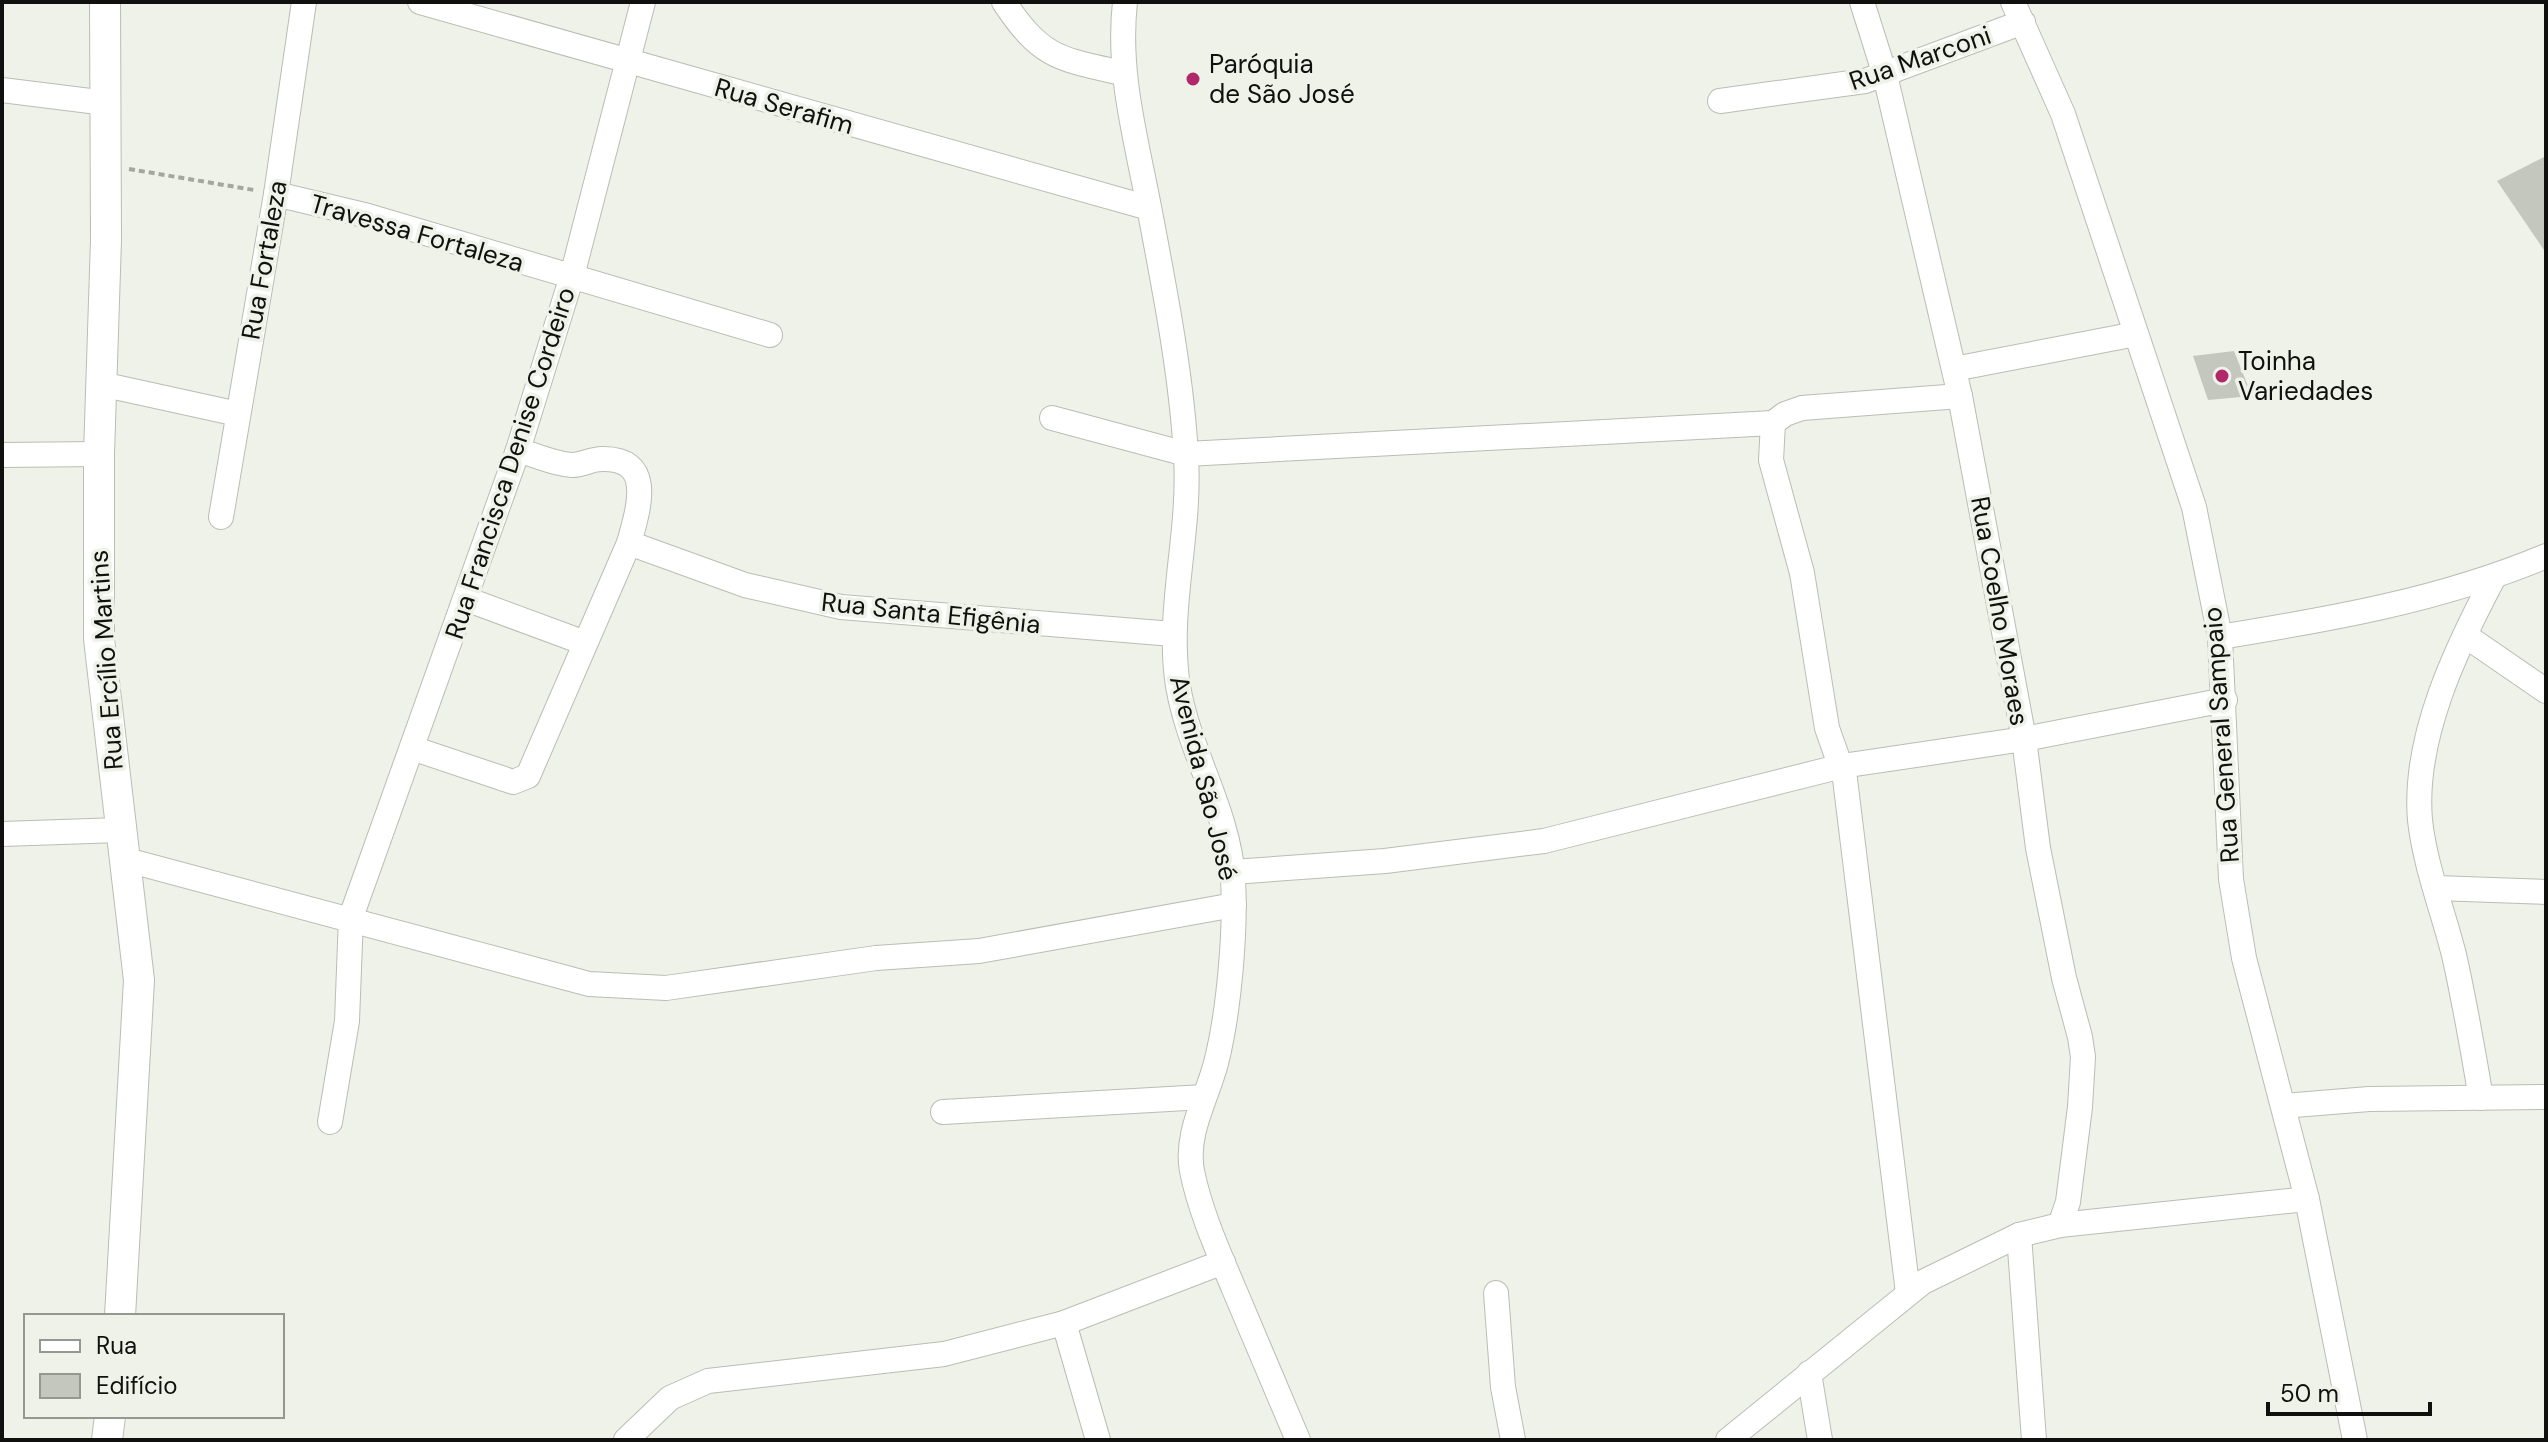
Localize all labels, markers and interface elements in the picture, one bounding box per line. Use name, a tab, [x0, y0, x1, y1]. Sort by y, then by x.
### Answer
street label: Rua Marconi	[1844, 18, 1996, 98]
place label: Paróquia de São José	[1209, 47, 1355, 111]
street label: Rua Serafim	[711, 70, 857, 142]
marker: Paróquia de São José	[1184, 70, 1202, 88]
street label: Rua Fortaleza	[233, 178, 295, 342]
street label: Travessa Fortaleza	[306, 186, 528, 280]
street label: Rua Francisca Denise Cordeiro	[437, 283, 583, 643]
place label: Toinha Variedades	[2238, 344, 2373, 408]
marker: Toinha Variedades	[2213, 367, 2231, 385]
street label: Rua Coelho Moraes	[1963, 494, 2037, 728]
street label: Rua Ercílio Martins	[81, 549, 131, 771]
street label: Rua Santa Efigênia	[820, 585, 1042, 641]
street label: Rua General Sampaio	[2195, 606, 2247, 864]
street label: Avenida São José	[1162, 672, 1246, 884]
legend	[24, 1314, 284, 1418]
text: Rua	[96, 1330, 137, 1361]
scale bar	[2268, 1366, 2430, 1416]
text: Edifício	[96, 1370, 178, 1401]
text: 50 m	[2280, 1378, 2339, 1409]

